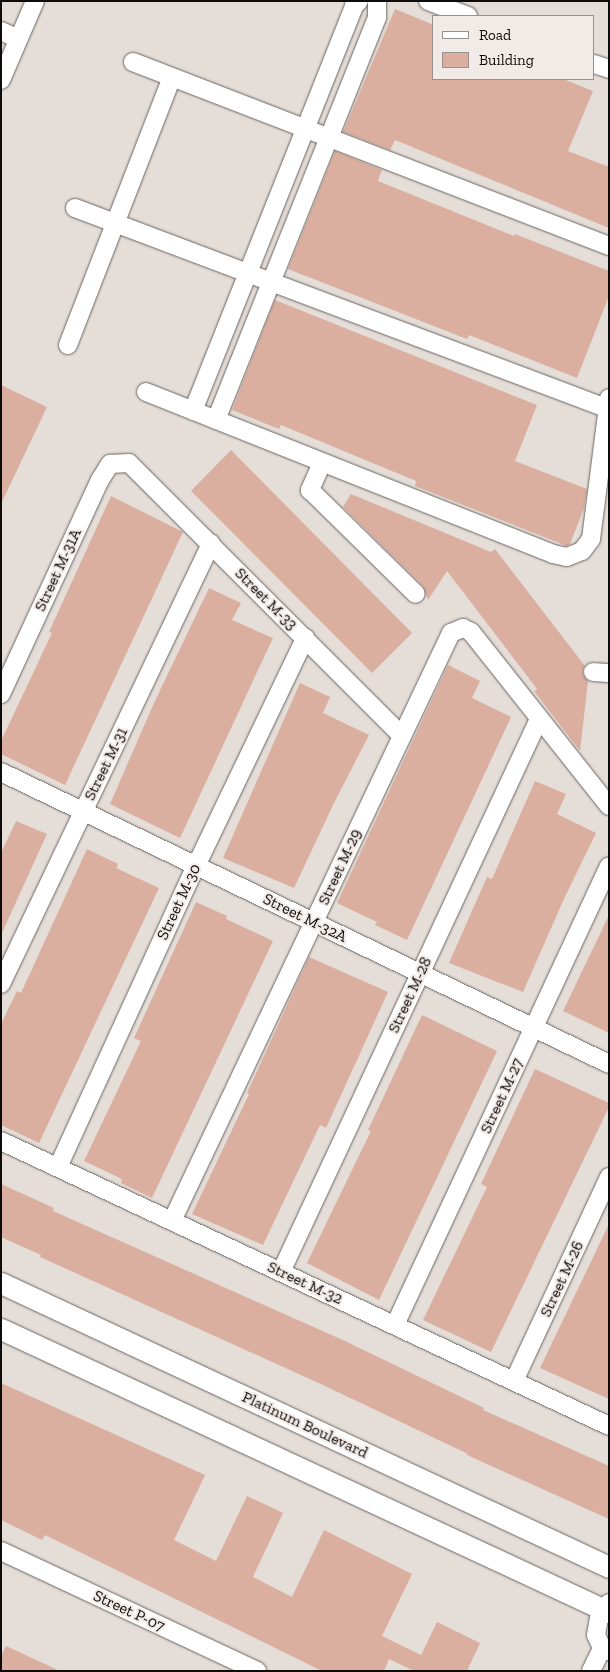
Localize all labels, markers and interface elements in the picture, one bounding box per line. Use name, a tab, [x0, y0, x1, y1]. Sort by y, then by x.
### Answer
legend	[432, 15, 595, 80]
text: Road	[479, 26, 511, 44]
text: Building	[479, 51, 534, 69]
street label: Street M-31A	[30, 526, 86, 614]
street label: Street M-33	[231, 564, 301, 634]
street label: Street M-31	[80, 724, 132, 804]
street label: Street M-29	[314, 826, 366, 908]
street label: Street M-30	[153, 861, 205, 943]
street label: Street M-32A	[260, 889, 350, 947]
street label: Street M-28	[384, 954, 436, 1036]
street label: Street M-27	[476, 1055, 528, 1137]
street label: Street M-26	[536, 1238, 588, 1320]
street label: Street M-32	[264, 1257, 346, 1309]
street label: Platinum Boulevard	[239, 1387, 371, 1463]
street label: Street P-07	[90, 1586, 168, 1636]

